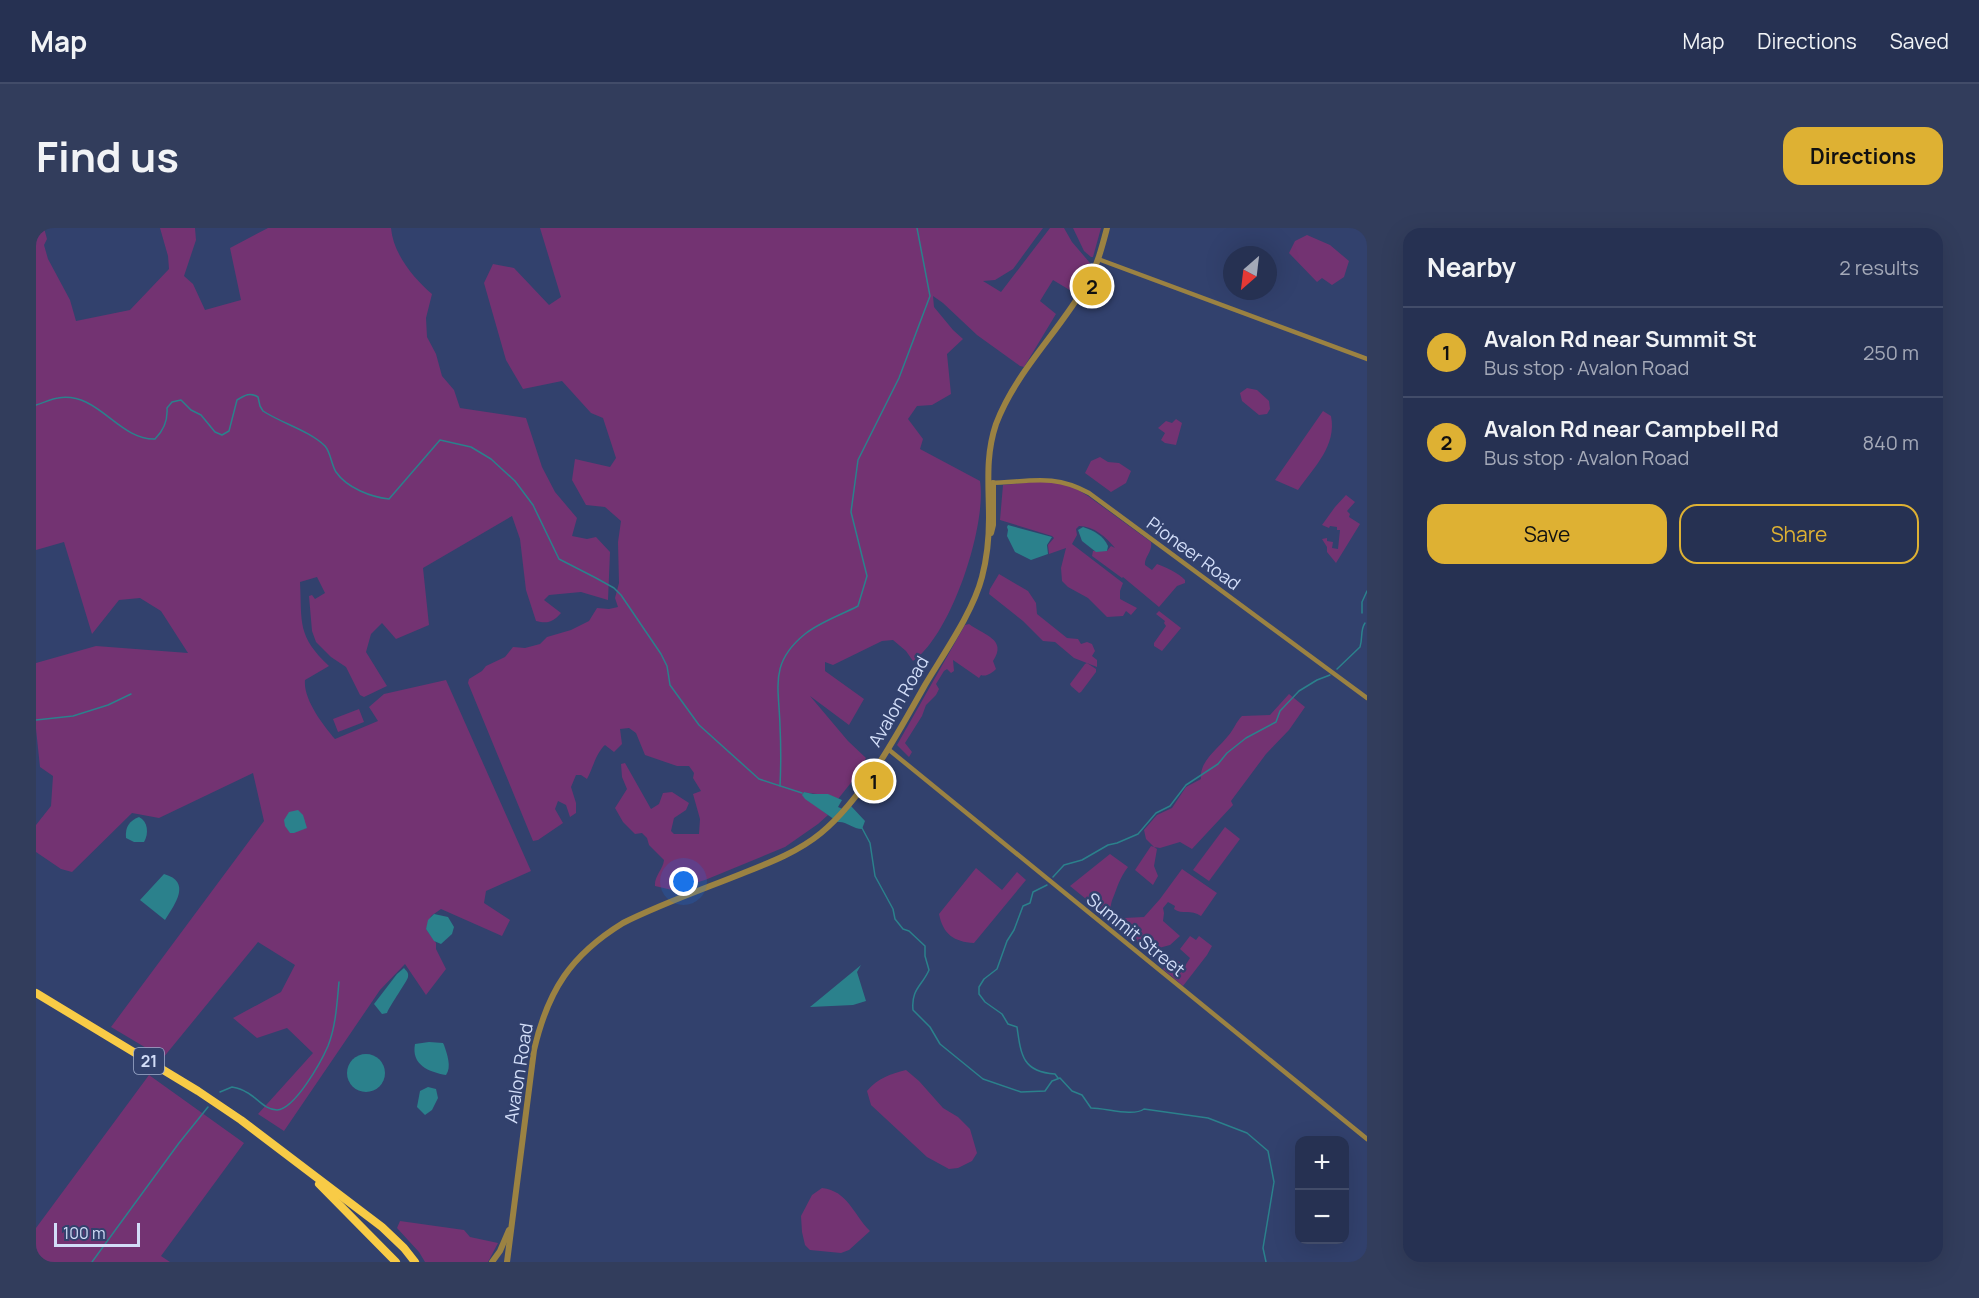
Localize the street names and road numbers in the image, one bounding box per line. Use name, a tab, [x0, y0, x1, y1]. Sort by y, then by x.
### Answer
street label: Pioneer Road	[1142, 511, 1246, 595]
street label: Avalon Road	[862, 651, 934, 751]
street label: Summit Street	[1082, 887, 1190, 981]
street label: Avalon Road	[498, 1021, 538, 1125]
road number: 21	[134, 1048, 164, 1074]

